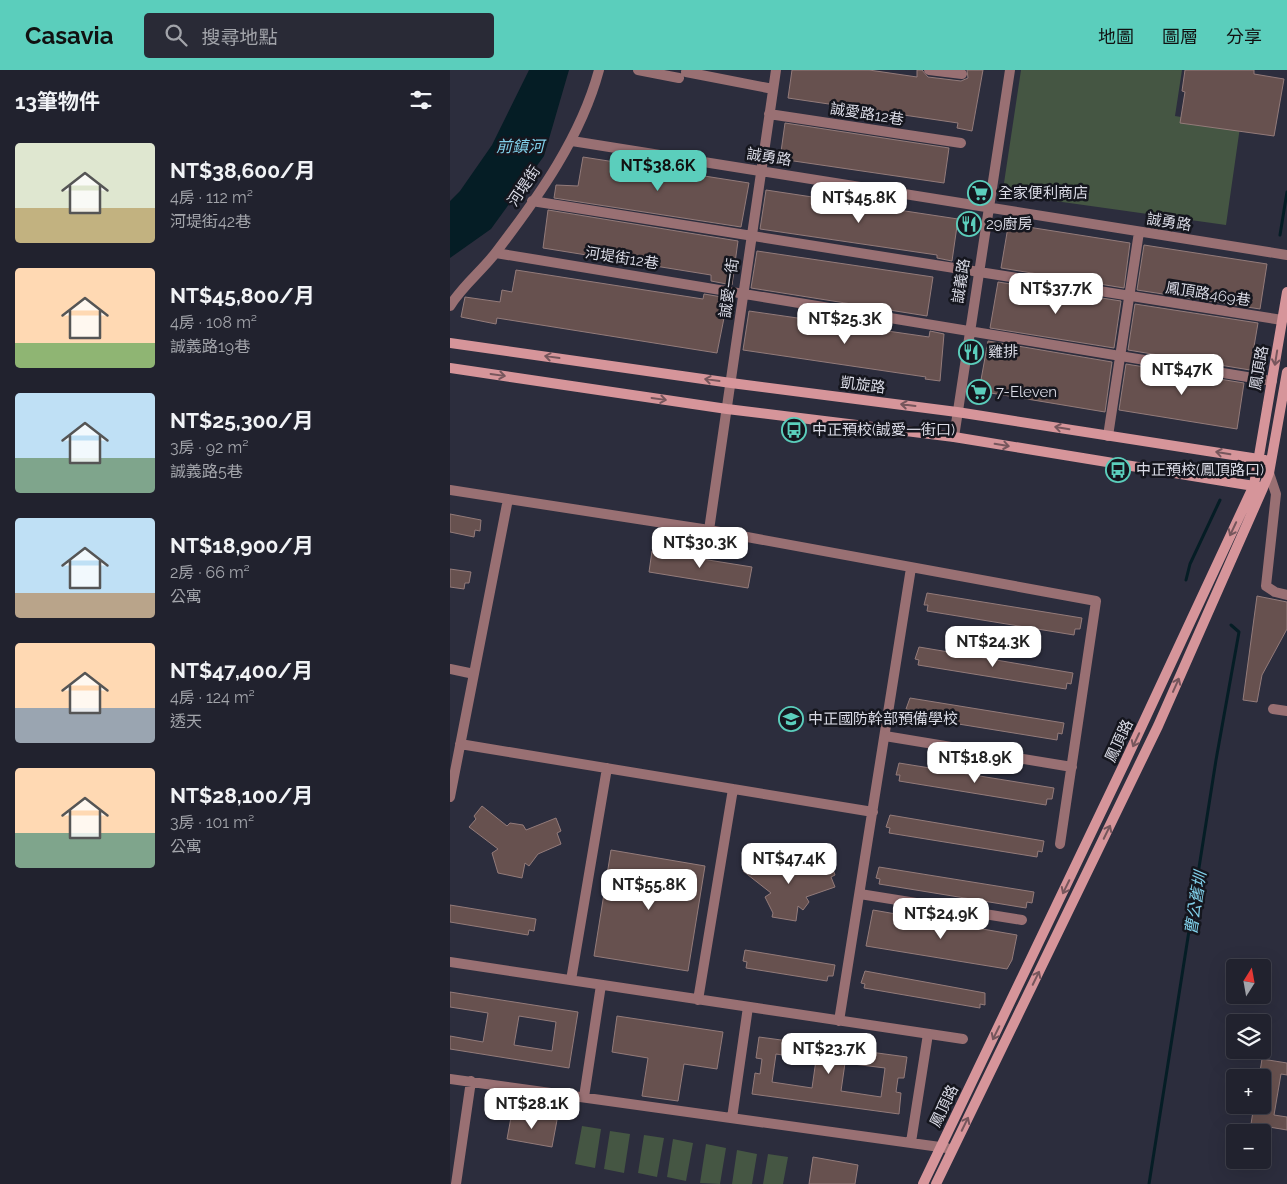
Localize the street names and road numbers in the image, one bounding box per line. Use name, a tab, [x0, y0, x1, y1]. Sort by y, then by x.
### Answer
street label: 誠愛路12巷	[829, 99, 905, 129]
street label: 誠勇路	[745, 145, 793, 169]
street label: 河堤街	[504, 162, 544, 210]
street label: 誠勇路	[1145, 210, 1193, 234]
street label: 河堤街12巷	[584, 243, 660, 273]
street label: 誠愛一街	[716, 257, 742, 319]
street label: 誠義路	[949, 257, 973, 305]
street label: 鳳頂路469巷	[1164, 278, 1252, 310]
street label: 鳳頂路	[1246, 344, 1272, 392]
street label: 凱旋路	[840, 373, 886, 397]
street label: 鳳頂路	[1101, 717, 1137, 765]
street label: 鳳頂路	[926, 1082, 962, 1130]

